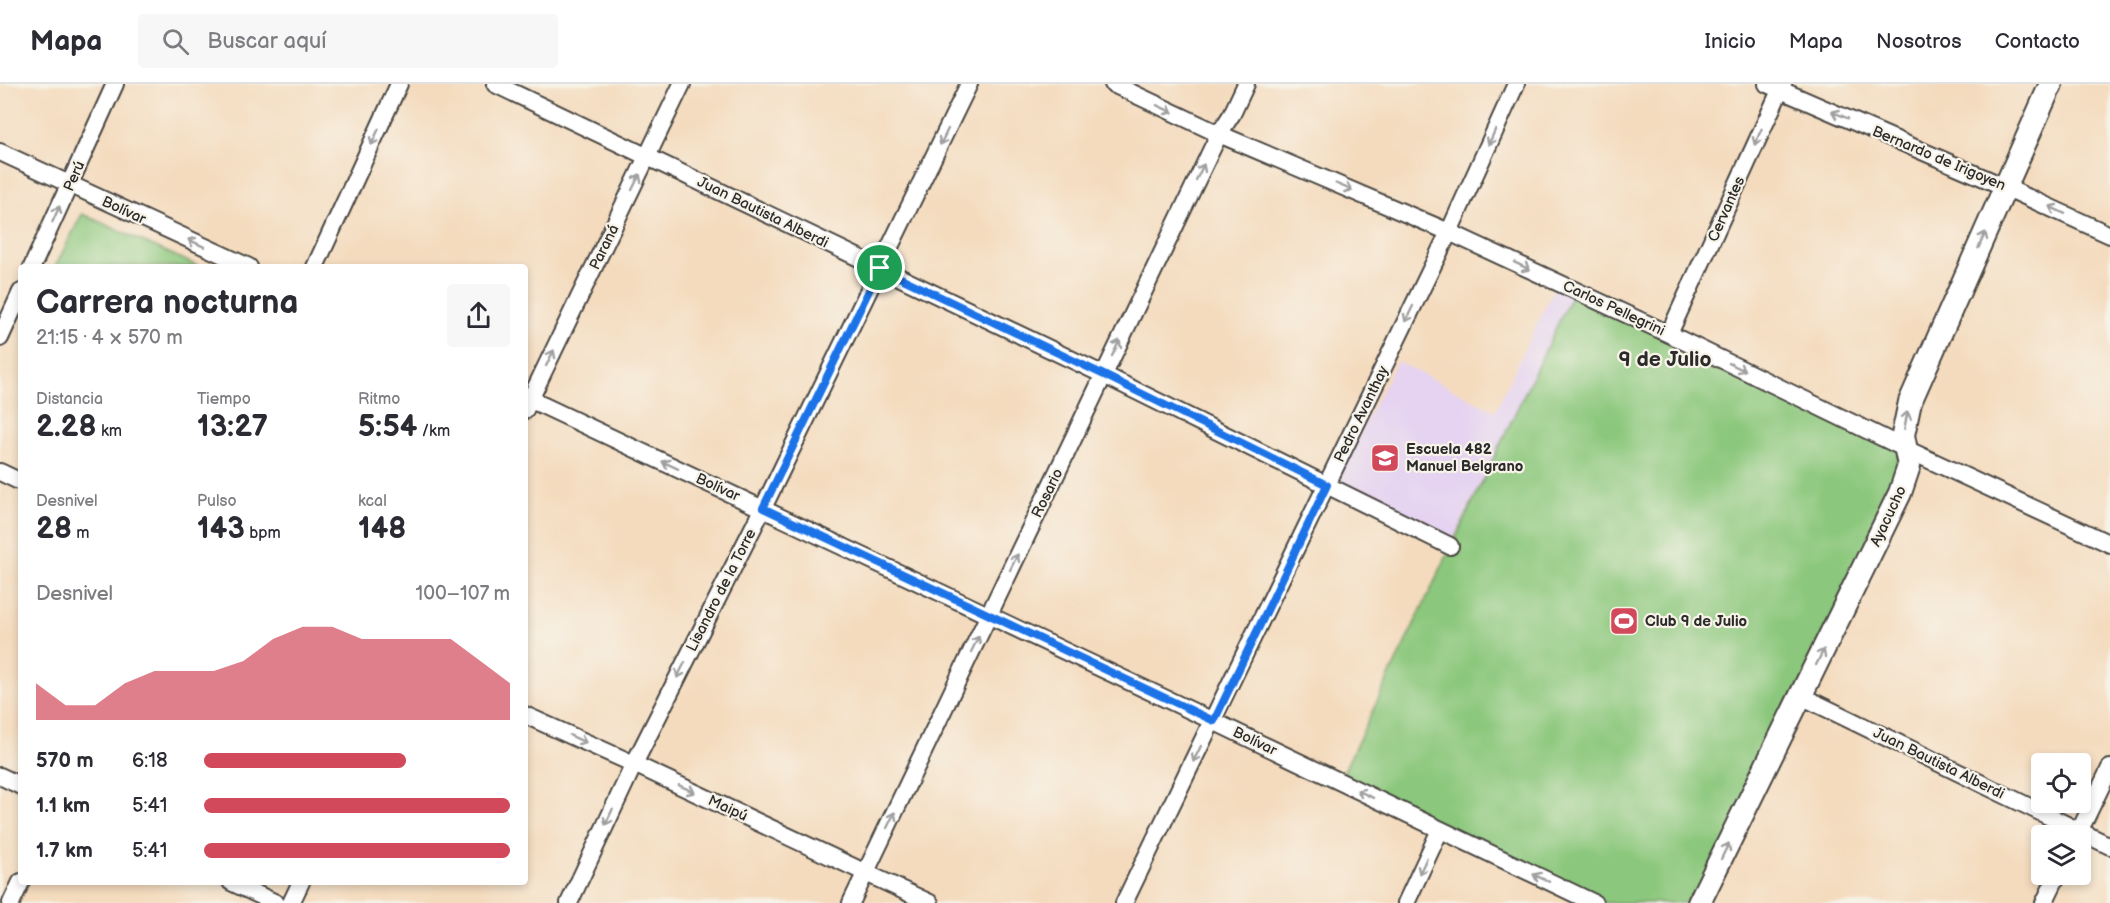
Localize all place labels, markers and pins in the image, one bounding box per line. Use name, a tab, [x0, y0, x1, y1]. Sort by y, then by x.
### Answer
pin	[854, 242, 905, 293]
place label: Escuela 482 Manuel Belgrano	[1406, 440, 1524, 476]
school or university icon: Escuela 482 Manuel Belgrano	[1369, 442, 1401, 474]
sports icon: Club 9 de Julio	[1608, 605, 1640, 637]
place label: Club 9 de Julio	[1645, 612, 1748, 631]

